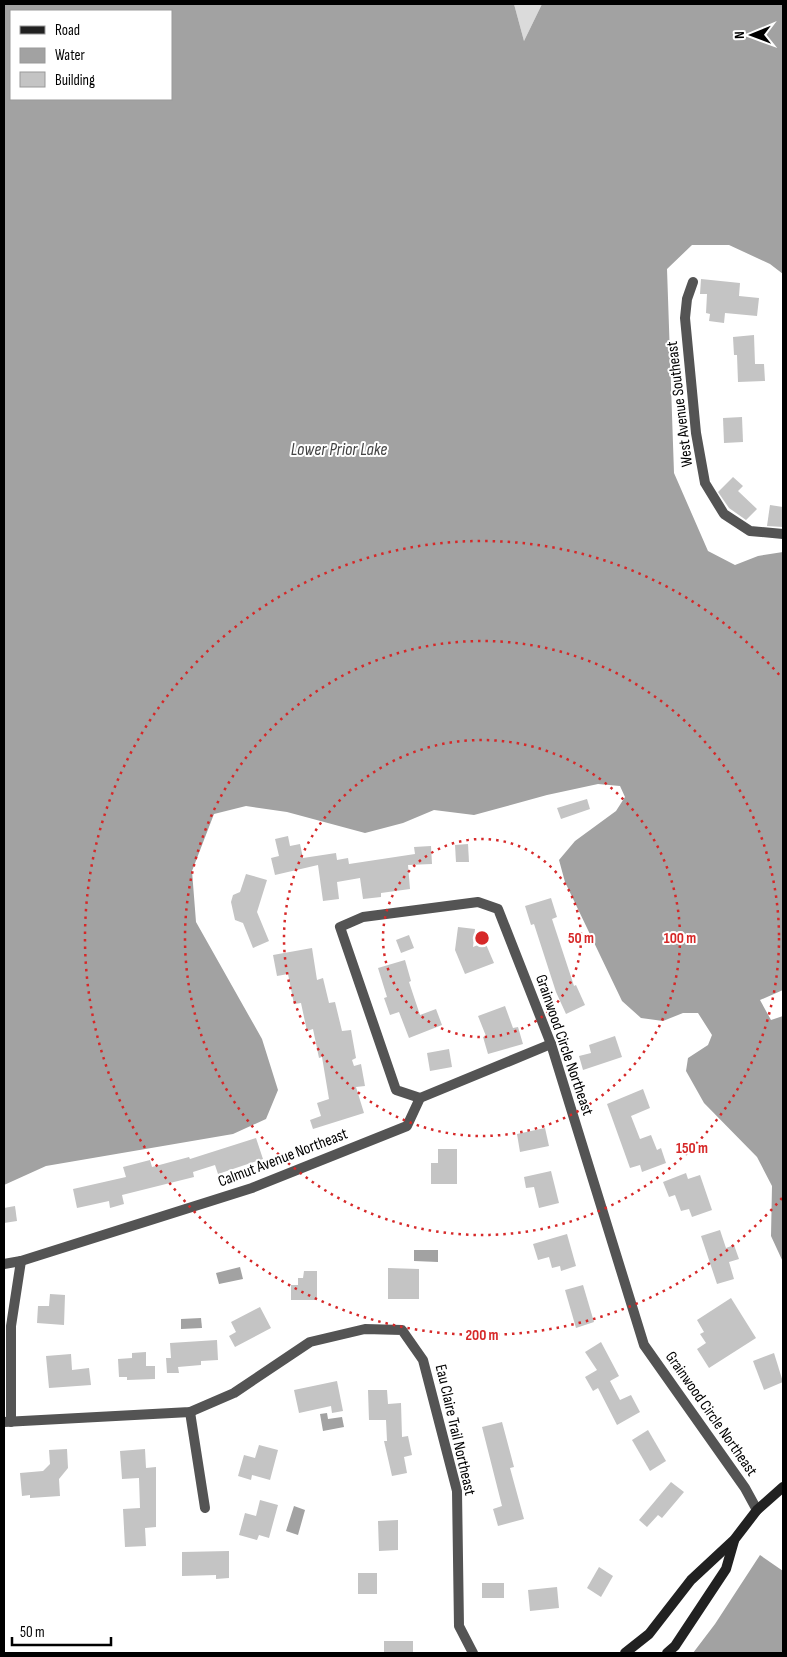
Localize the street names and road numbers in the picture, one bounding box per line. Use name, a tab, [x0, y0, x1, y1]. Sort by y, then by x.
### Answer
street label: West Avenue Southeast	[663, 340, 697, 468]
street label: Grainwood Circle Northeast	[531, 972, 597, 1118]
street label: Calmut Avenue Northeast	[216, 1125, 351, 1191]
street label: Grainwood Circle Northeast	[661, 1348, 761, 1480]
street label: Eau Claire Trail Northeast	[431, 1363, 479, 1497]

